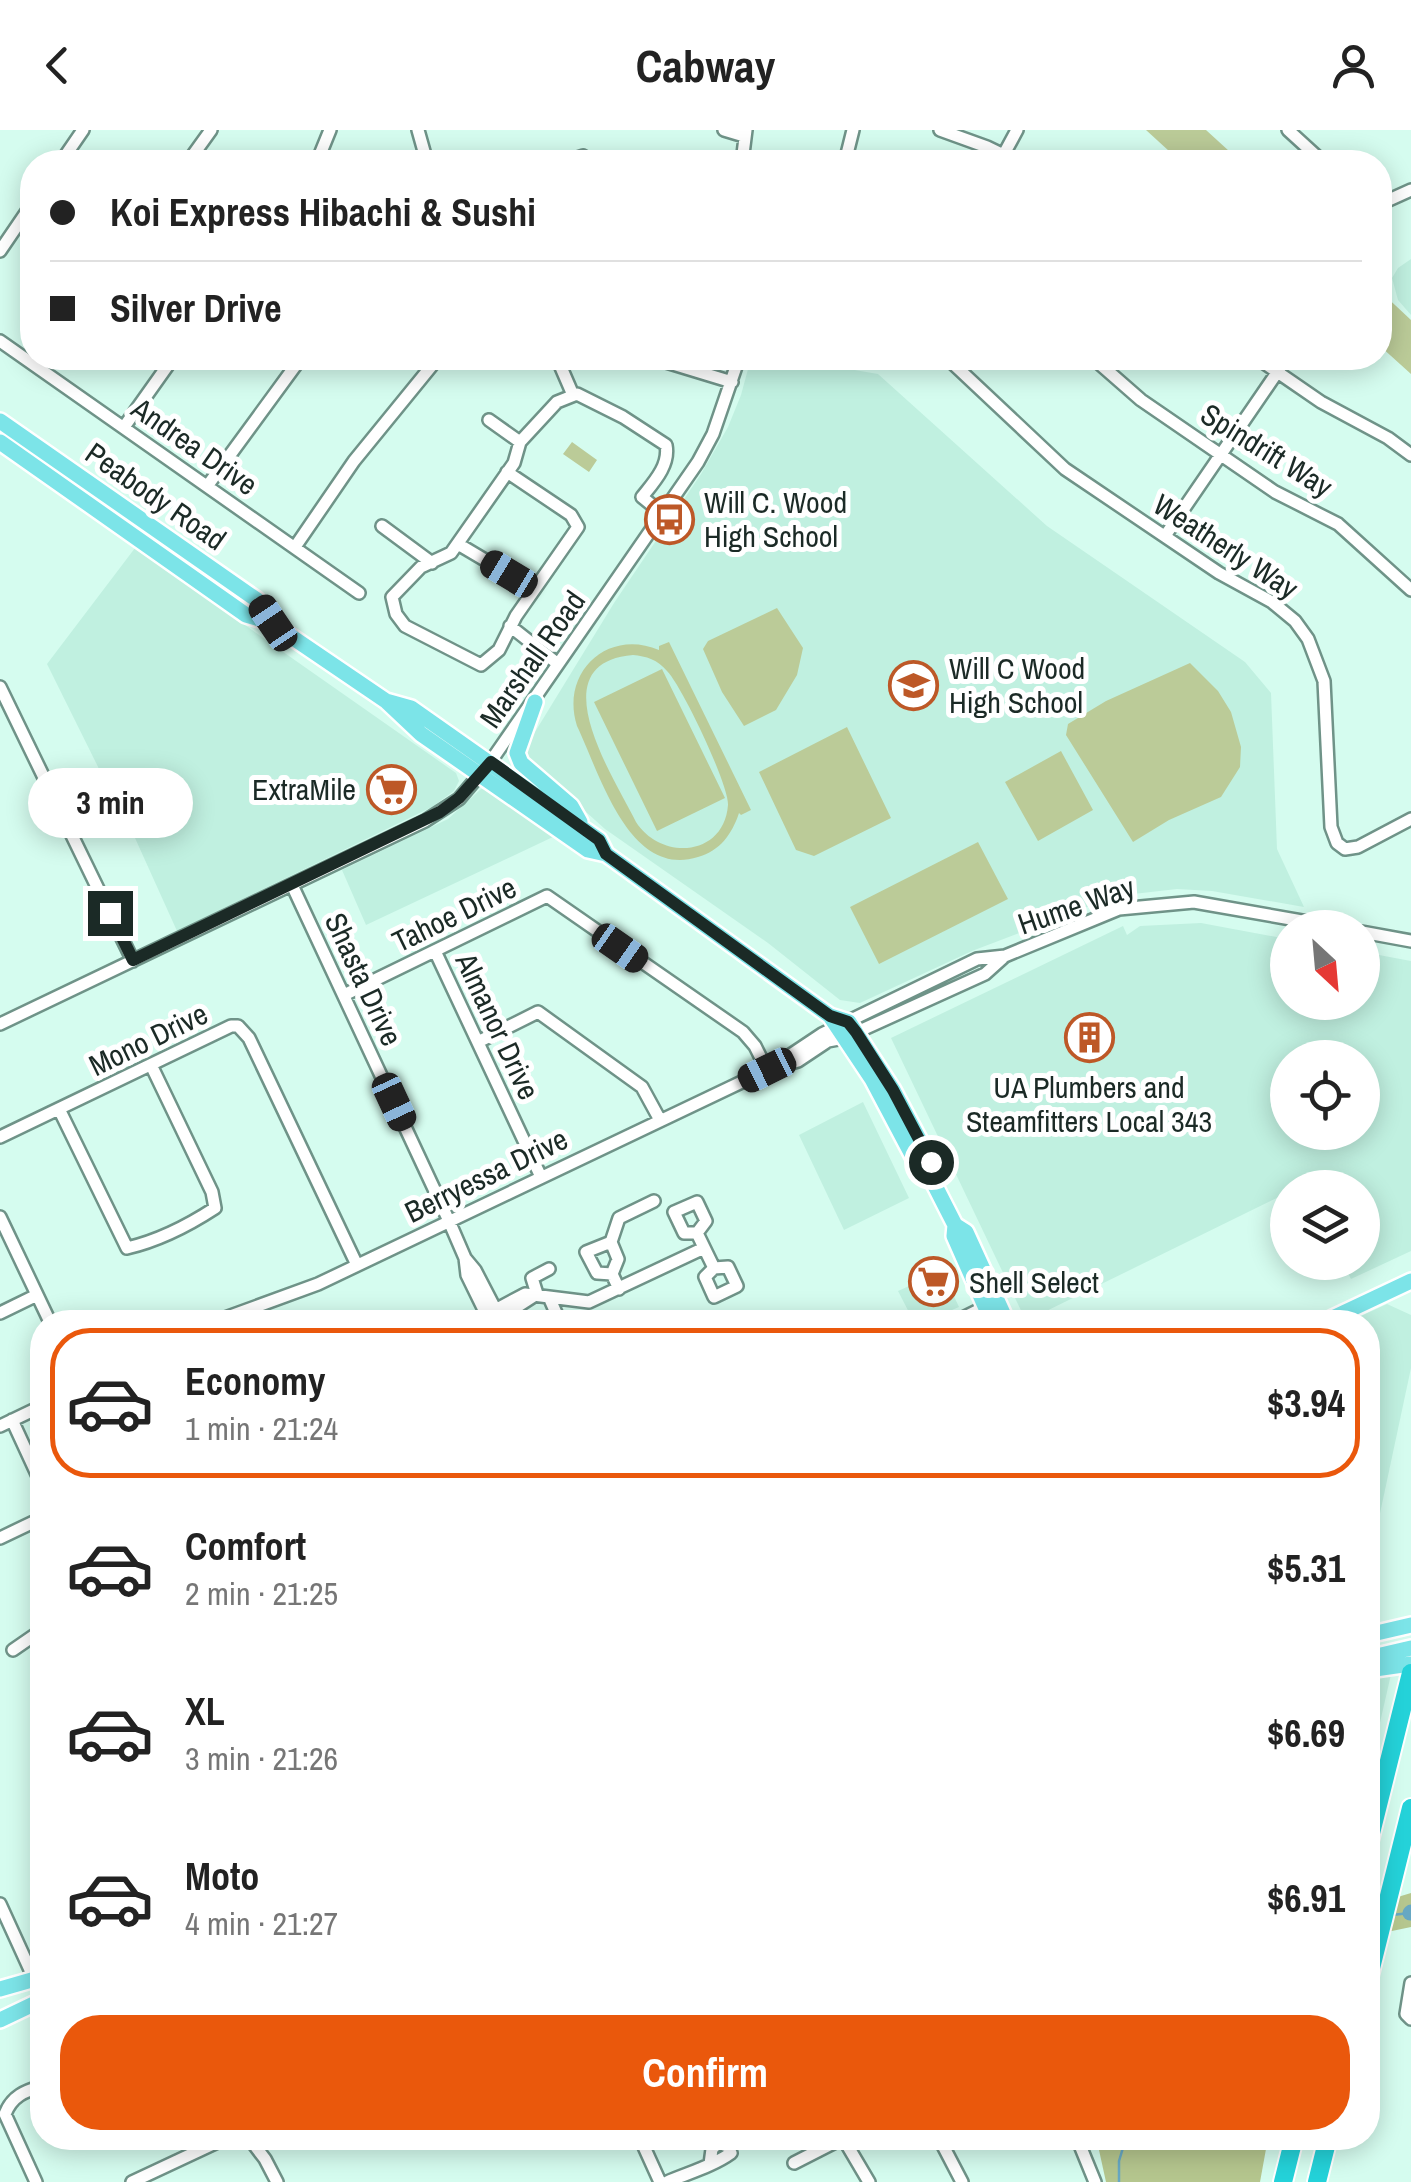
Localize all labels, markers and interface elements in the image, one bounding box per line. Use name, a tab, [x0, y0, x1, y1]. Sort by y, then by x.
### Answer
text: Cabway	[636, 35, 775, 96]
icon: back	[30, 38, 85, 93]
icon: person	[1326, 38, 1381, 93]
text: Koi Express Hibachi & Sushi	[110, 187, 536, 238]
text: Silver Drive	[110, 283, 282, 334]
street label: Andrea Drive	[123, 387, 266, 504]
street label: Spindrift Way	[1194, 394, 1341, 507]
street label: Peabody Road	[78, 433, 234, 559]
place label: Will C. Wood High School	[704, 482, 847, 556]
street label: Weatherly Way	[1146, 484, 1307, 608]
bus stop icon: Will C. Wood High School	[643, 493, 695, 545]
car	[476, 546, 542, 602]
street label: Marshall Road	[470, 583, 594, 735]
car	[244, 590, 302, 656]
place label: Will C Wood High School	[949, 648, 1085, 722]
school or university icon: Will C Wood High School	[888, 659, 940, 711]
supermarket icon: ExtraMile	[365, 763, 417, 815]
callout: 3 min	[28, 768, 192, 838]
place label: ExtraMile	[252, 769, 356, 809]
text: 3 min	[76, 781, 145, 824]
street label: Hume Way	[1012, 866, 1140, 944]
street label: Tahoe Drive	[385, 867, 523, 961]
route end	[88, 891, 133, 936]
street label: Shasta Drive	[316, 906, 412, 1052]
north arrow	[1270, 910, 1380, 1020]
map controls	[1270, 910, 1380, 1280]
car	[587, 919, 653, 977]
street label: Almanor Drive	[446, 945, 549, 1106]
street label: Mono Drive	[82, 993, 214, 1085]
building icon: UA Plumbers and Steamfitters Local 343	[1063, 1012, 1115, 1064]
button: locate	[1270, 1040, 1380, 1150]
car	[733, 1043, 801, 1097]
place label: UA Plumbers and Steamfitters Local 343	[966, 1067, 1212, 1141]
car	[368, 1068, 420, 1136]
street label: Berryessa Drive	[398, 1118, 574, 1232]
route start	[909, 1140, 954, 1185]
button: layers	[1270, 1170, 1380, 1280]
supermarket icon: Shell Select	[908, 1256, 960, 1308]
place label: Shell Select	[969, 1262, 1099, 1302]
text: Economy	[185, 1356, 325, 1407]
icon: car	[65, 1358, 155, 1448]
text: $3.94	[1267, 1378, 1345, 1429]
text: 1 min · 21:24	[185, 1407, 338, 1450]
text: Comfort	[185, 1521, 306, 1572]
icon: car	[65, 1523, 155, 1613]
text: $5.31	[1267, 1543, 1345, 1594]
text: 2 min · 21:25	[185, 1572, 338, 1615]
text: XL	[185, 1686, 225, 1737]
icon: car	[65, 1688, 155, 1778]
text: $6.69	[1267, 1708, 1345, 1759]
text: 3 min · 21:26	[185, 1737, 338, 1780]
text: Moto	[185, 1851, 259, 1902]
icon: car	[65, 1853, 155, 1943]
text: $6.91	[1267, 1873, 1345, 1924]
text: 4 min · 21:27	[185, 1902, 338, 1945]
button: Confirm	[60, 2015, 1350, 2130]

